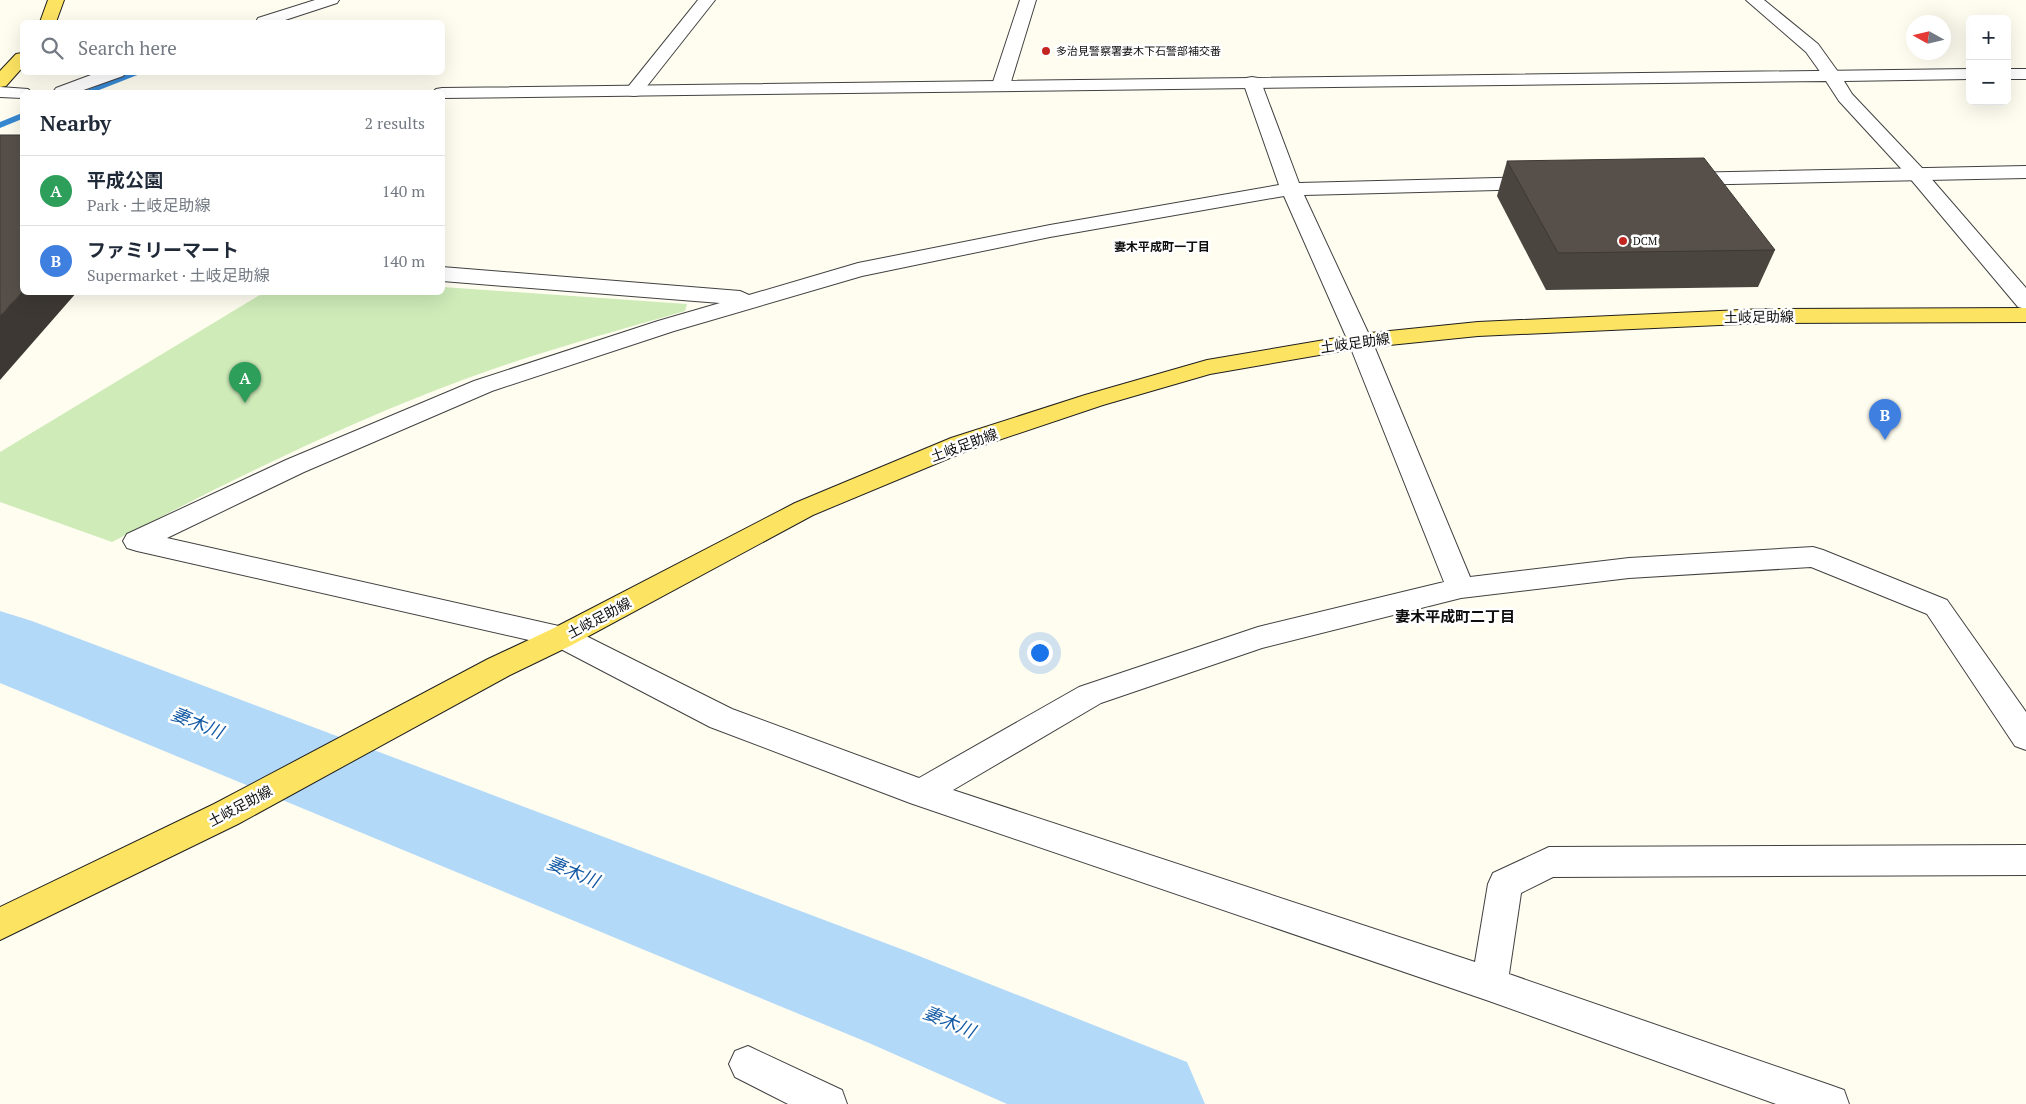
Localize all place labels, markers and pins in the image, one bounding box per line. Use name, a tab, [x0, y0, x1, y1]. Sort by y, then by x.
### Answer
place label: 多治見警察署妻木下石警部補交番	[1056, 44, 1221, 58]
marker: 多治見警察署妻木下石警部補交番	[1040, 45, 1052, 57]
place label: DCM	[1633, 234, 1658, 248]
marker: DCM	[1617, 235, 1629, 247]
pin: A	[229, 362, 261, 403]
pin: B	[1869, 399, 1901, 440]

